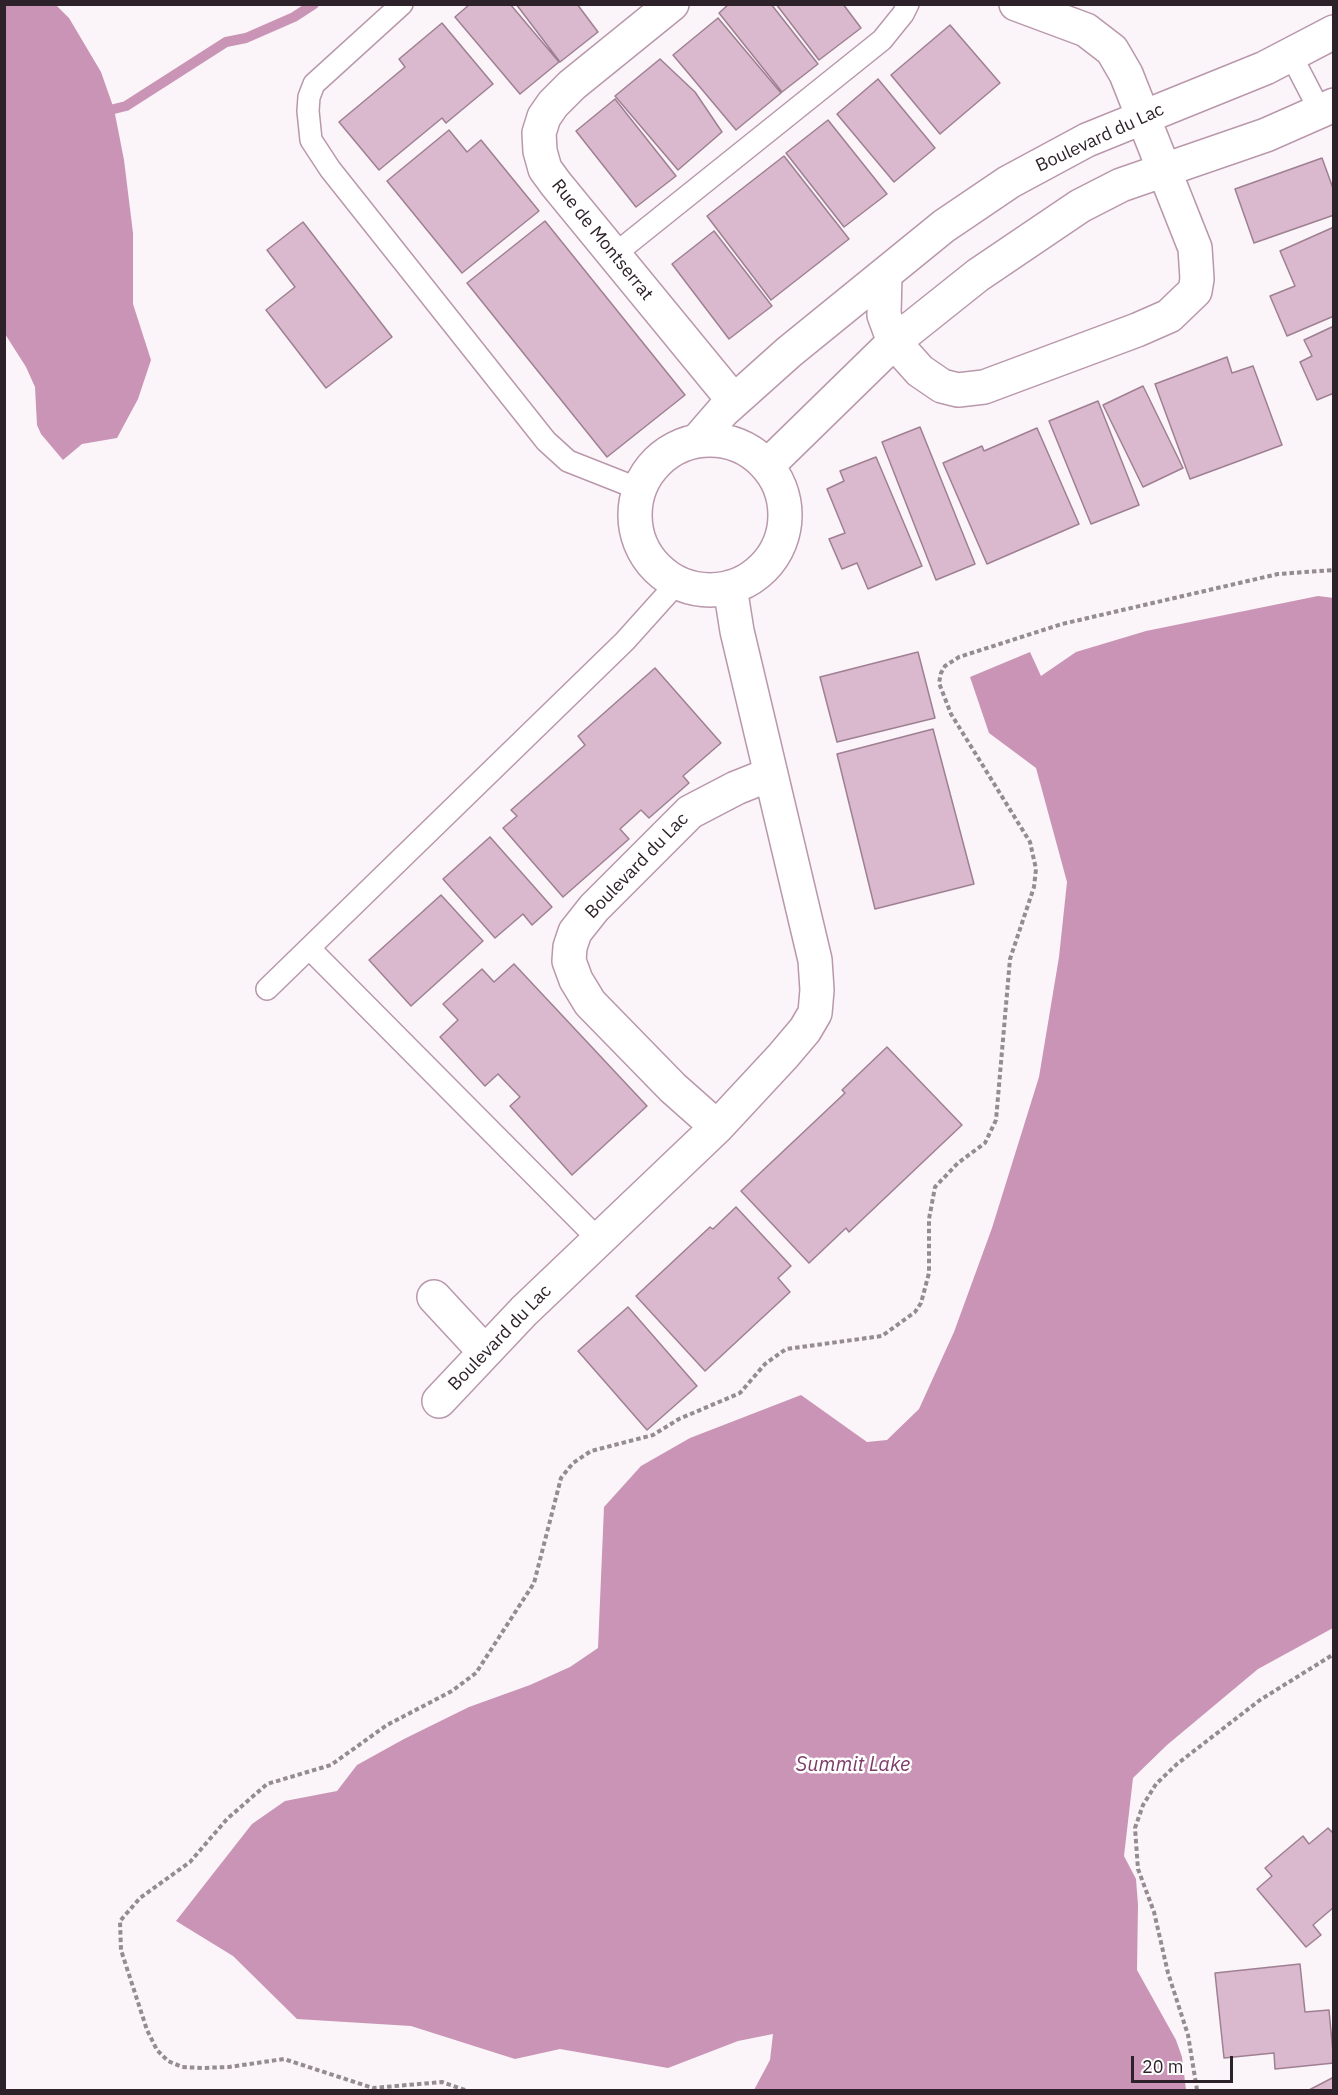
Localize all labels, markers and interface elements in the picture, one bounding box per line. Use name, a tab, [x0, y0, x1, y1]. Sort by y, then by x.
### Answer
street label: Boulevard du Lac	[1033, 99, 1167, 177]
street label: Rue de Montserrat	[547, 175, 657, 305]
street label: Boulevard du Lac	[581, 809, 693, 923]
street label: Boulevard du Lac	[444, 1281, 556, 1395]
water label: Summit Lake	[796, 1753, 910, 1777]
scale bar	[1134, 2044, 1236, 2082]
text: 20 m	[1142, 2055, 1184, 2078]

